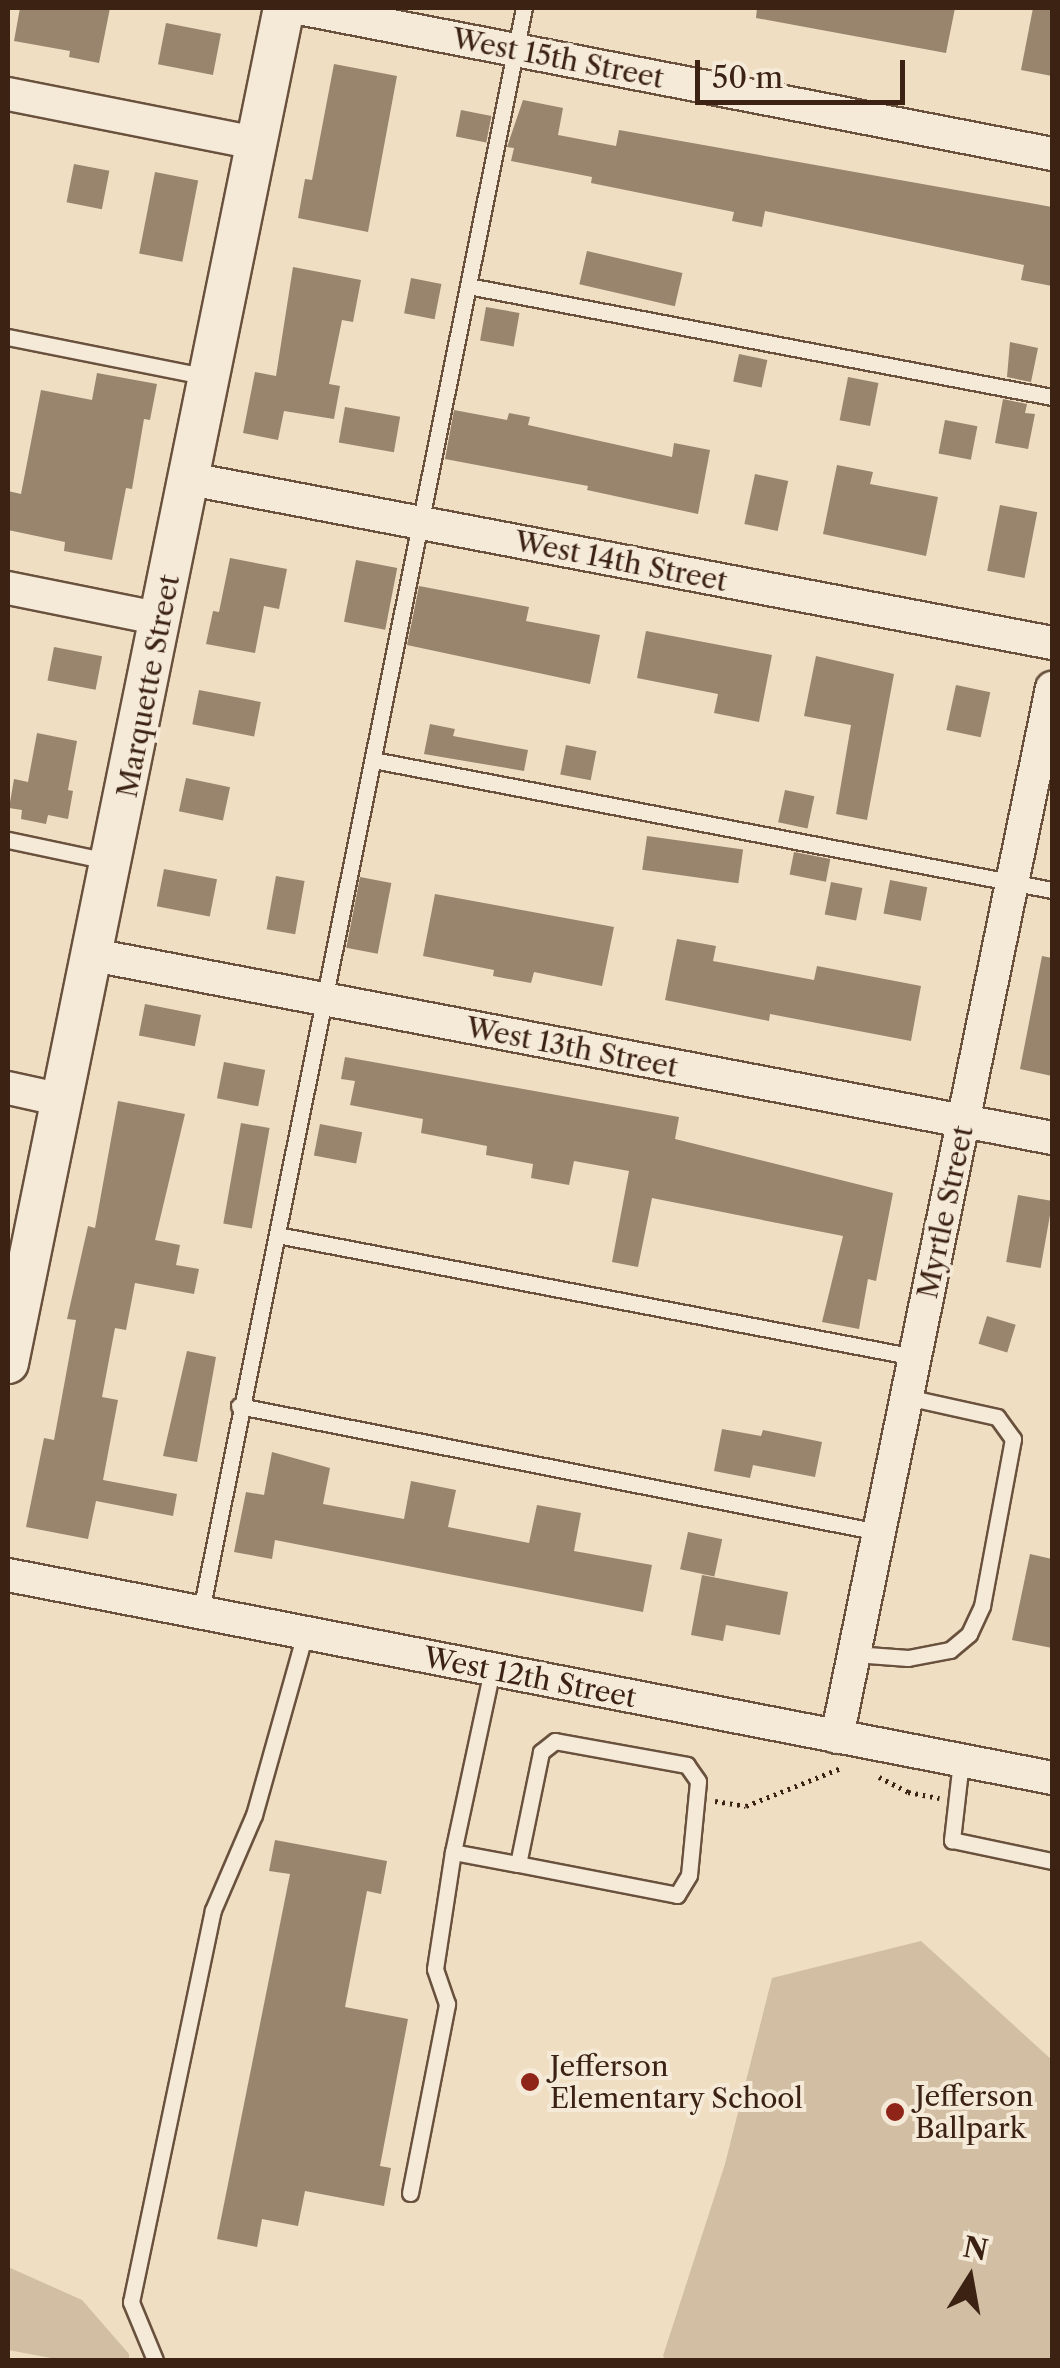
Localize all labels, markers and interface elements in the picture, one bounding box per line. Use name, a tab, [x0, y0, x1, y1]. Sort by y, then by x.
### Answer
street label: West 15th Street	[449, 21, 667, 95]
scale bar	[700, 40, 910, 102]
text: 50 m	[712, 59, 783, 96]
street label: West 14th Street	[512, 524, 730, 598]
street label: Marquette Street	[110, 572, 186, 800]
street label: West 13th Street	[463, 1010, 681, 1084]
street label: Myrtle Street	[910, 1123, 980, 1301]
street label: West 12th Street	[421, 1640, 639, 1714]
place label: Jefferson Elementary School	[550, 2049, 804, 2115]
marker: Jefferson Elementary School	[519, 2071, 541, 2093]
place label: Jefferson Ballpark	[915, 2079, 1034, 2145]
marker: Jefferson Ballpark	[884, 2101, 906, 2123]
north arrow	[920, 2228, 1020, 2328]
text: N	[961, 2230, 991, 2268]

